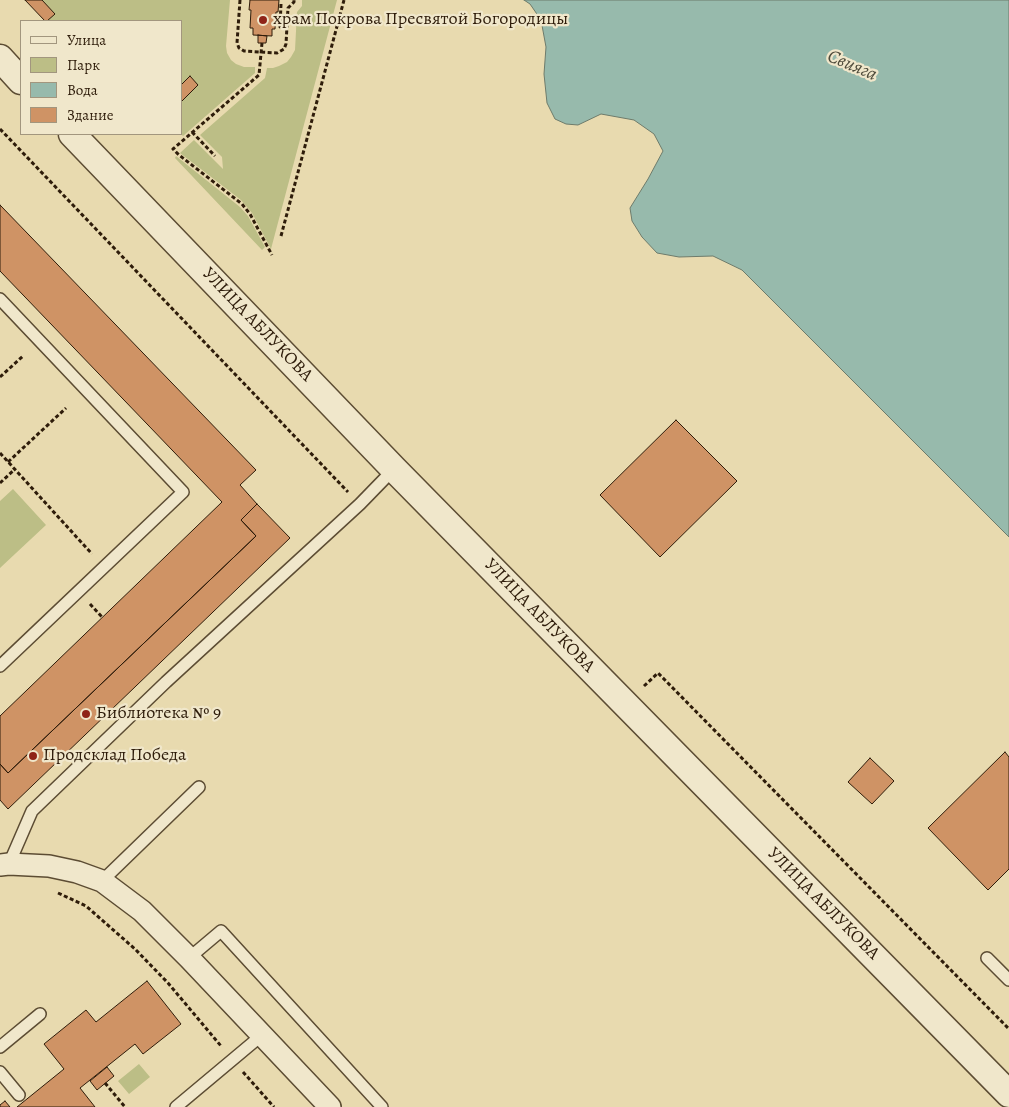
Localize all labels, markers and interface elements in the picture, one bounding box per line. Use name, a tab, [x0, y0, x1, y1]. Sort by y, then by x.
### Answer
place label: храм Покрова Пресвятой Богородицы	[273, 9, 568, 31]
marker: храм Покрова Пресвятой Богородицы	[257, 14, 269, 26]
legend	[20, 20, 182, 135]
text: Улица	[67, 30, 106, 50]
water label: Свияга	[824, 45, 880, 87]
text: Парк	[67, 55, 100, 75]
text: Вода	[67, 80, 98, 100]
text: Здание	[67, 105, 114, 125]
street label: УЛИЦА АБЛУКОВА	[197, 264, 317, 386]
street label: УЛИЦА АБЛУКОВА	[479, 555, 599, 677]
place label: Библиотека № 9	[96, 703, 221, 725]
marker: Библиотека № 9	[80, 708, 92, 720]
place label: Продсклад Победа	[43, 745, 186, 767]
marker: Продсклад Победа	[27, 750, 39, 762]
street label: УЛИЦА АБЛУКОВА	[762, 843, 884, 965]

